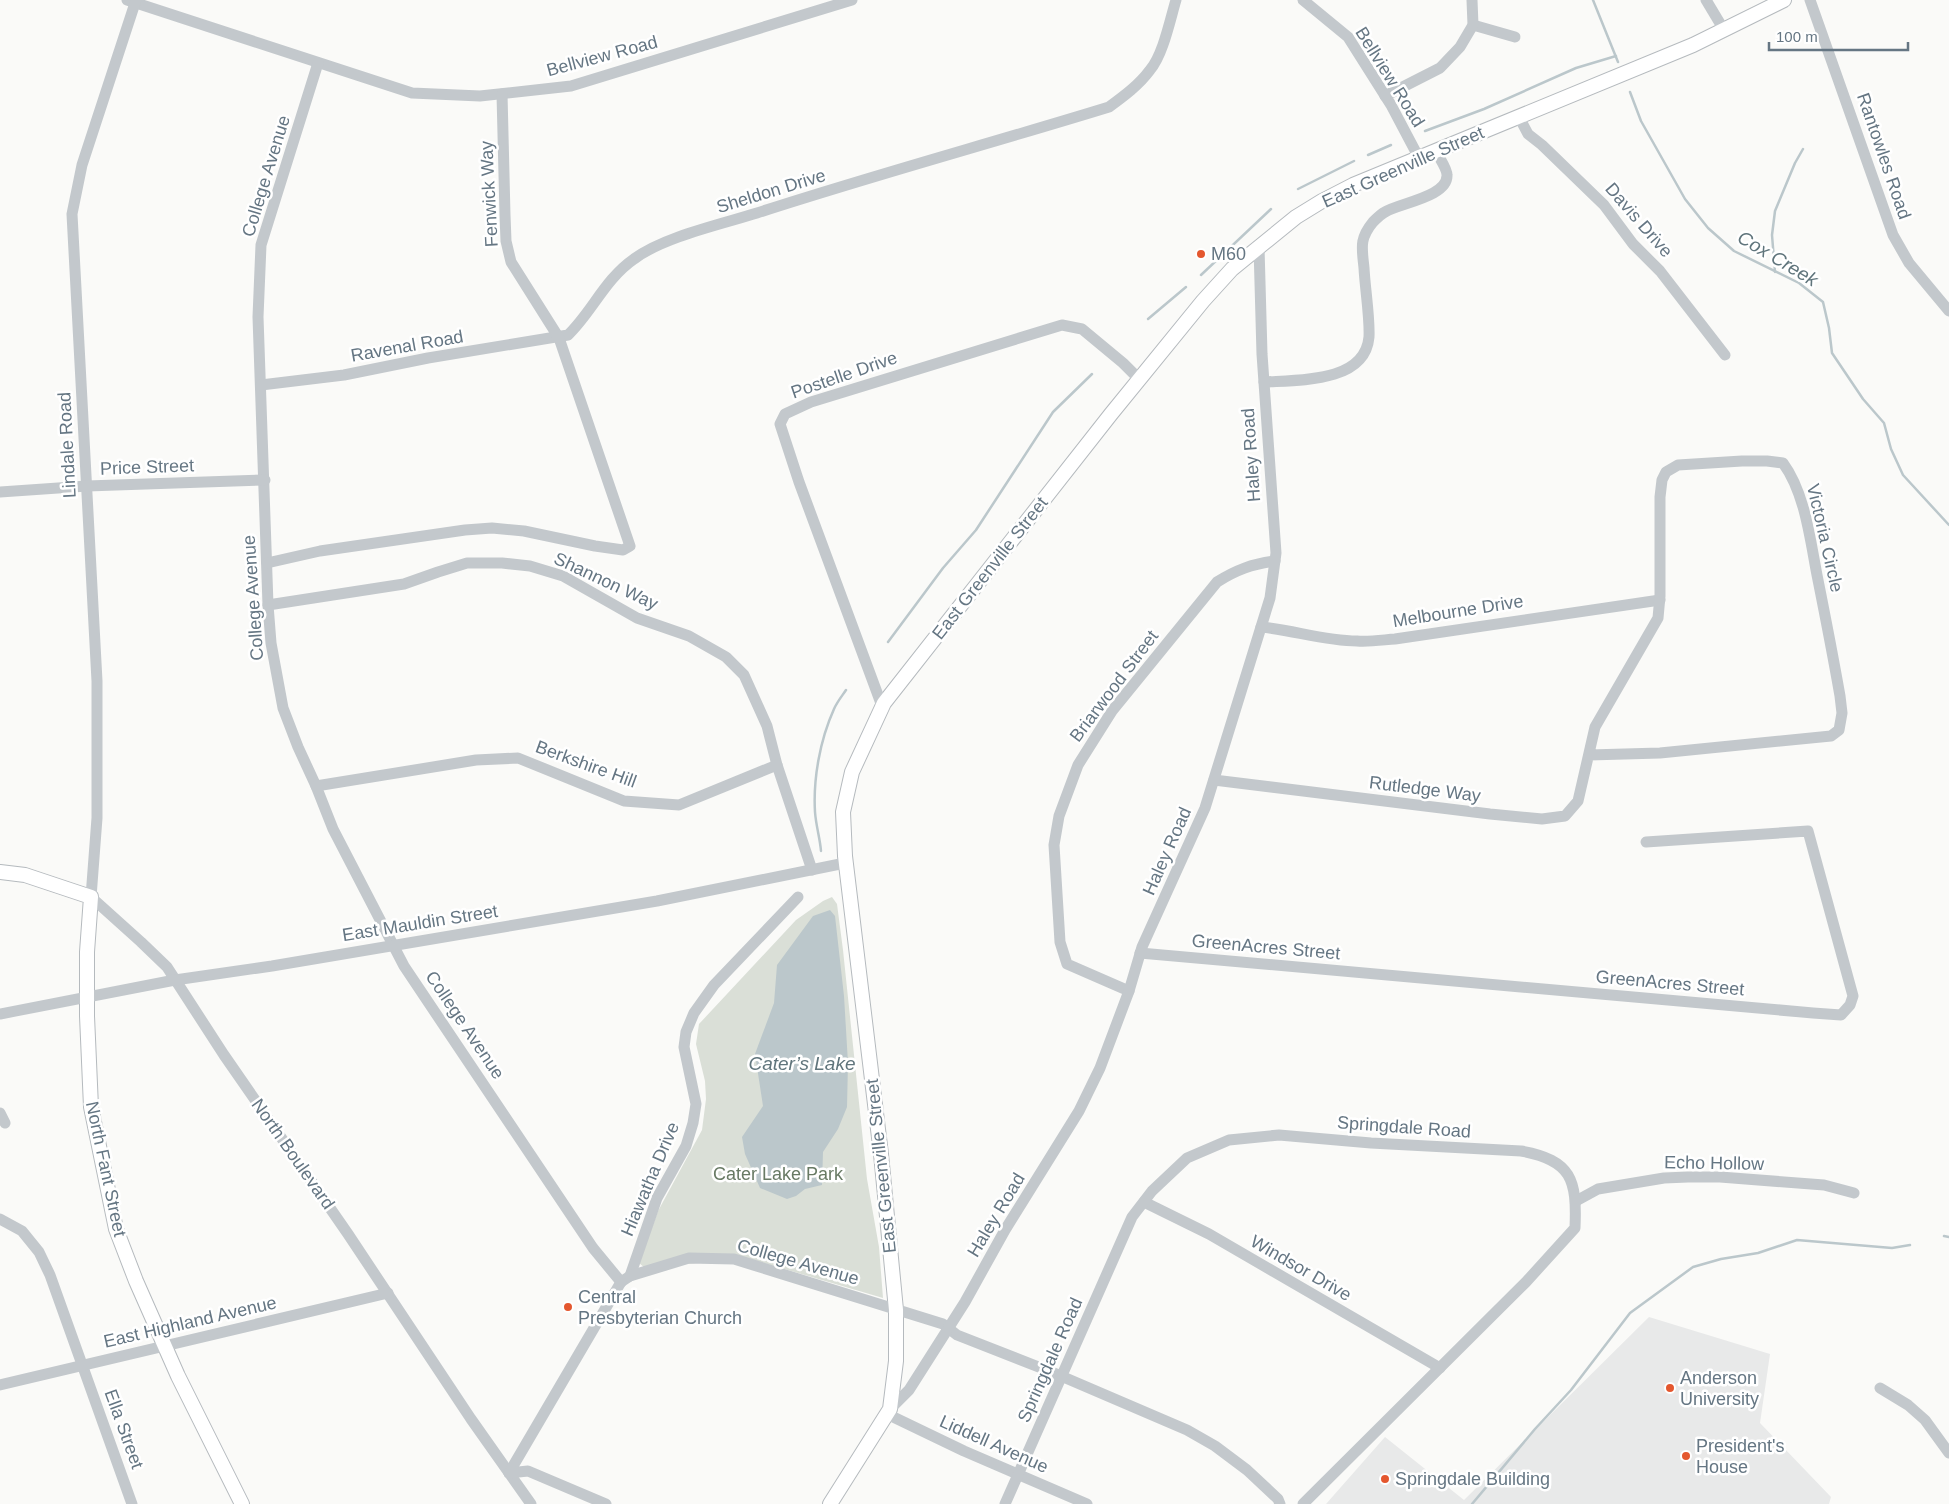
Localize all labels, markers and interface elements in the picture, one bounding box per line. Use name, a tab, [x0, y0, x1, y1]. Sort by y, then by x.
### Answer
scale bar	[1769, 20, 1908, 52]
street label: Bellview Road	[1351, 23, 1429, 131]
text: 100 m	[1776, 28, 1818, 45]
street label: Bellview Road	[544, 32, 660, 80]
street label: Rantowles Road	[1853, 90, 1915, 222]
street label: College Avenue	[238, 113, 294, 239]
street label: East Greenville Street	[1319, 122, 1487, 212]
street label: Fenwick Way	[476, 140, 502, 248]
street label: Sheldon Drive	[714, 165, 828, 217]
street label: Davis Drive	[1601, 179, 1677, 261]
water label: Cox Creek	[1734, 226, 1823, 291]
place label: M60	[1211, 244, 1246, 264]
marker: M60	[1195, 248, 1207, 260]
street label: Ravenal Road	[349, 326, 465, 366]
street label: Postelle Drive	[788, 347, 900, 403]
street label: Lindale Road	[54, 392, 80, 498]
street label: Haley Road	[1238, 407, 1264, 503]
street label: Price Street	[100, 455, 194, 479]
street label: Victoria Circle	[1803, 482, 1847, 594]
street label: East Greenville Street	[928, 493, 1052, 643]
street label: College Avenue	[239, 535, 267, 661]
street label: Shannon Way	[551, 548, 661, 614]
street label: Melbourne Drive	[1391, 591, 1525, 631]
street label: Briarwood Street	[1066, 626, 1162, 746]
street label: Berkshire Hill	[533, 736, 639, 792]
street label: Rutledge Way	[1368, 772, 1482, 806]
street label: Haley Road	[1139, 804, 1195, 898]
street label: East Mauldin Street	[341, 901, 499, 945]
street label: GreenAcres Street	[1191, 931, 1341, 963]
street label: College Avenue	[422, 967, 508, 1083]
street label: GreenAcres Street	[1595, 967, 1745, 999]
water label: Cater’s Lake	[748, 1053, 856, 1074]
street label: East Greenville Street	[862, 1078, 900, 1254]
street label: North Boulevard	[248, 1095, 338, 1213]
street label: North Fant Street	[82, 1099, 130, 1239]
street label: Springdale Road	[1336, 1112, 1472, 1142]
street label: Hiawatha Drive	[617, 1119, 683, 1239]
street label: Echo Hollow	[1664, 1152, 1765, 1174]
park label: Cater Lake Park	[713, 1164, 844, 1184]
street label: Haley Road	[963, 1170, 1029, 1260]
street label: Windsor Drive	[1247, 1231, 1355, 1305]
street label: College Avenue	[735, 1235, 861, 1289]
place label: Central Presbyterian Church	[578, 1287, 742, 1328]
street label: East Highland Avenue	[102, 1292, 278, 1352]
street label: Springdale Road	[1014, 1295, 1086, 1425]
marker: Central Presbyterian Church	[562, 1301, 574, 1313]
place label: Anderson University	[1680, 1368, 1759, 1409]
marker: Anderson University	[1664, 1382, 1676, 1394]
street label: Ella Street	[100, 1387, 148, 1471]
street label: Liddell Avenue	[937, 1411, 1051, 1477]
place label: President's House	[1696, 1436, 1784, 1477]
marker: President's House	[1680, 1450, 1692, 1462]
place label: Springdale Building	[1395, 1469, 1550, 1489]
marker: Springdale Building	[1379, 1473, 1391, 1485]

